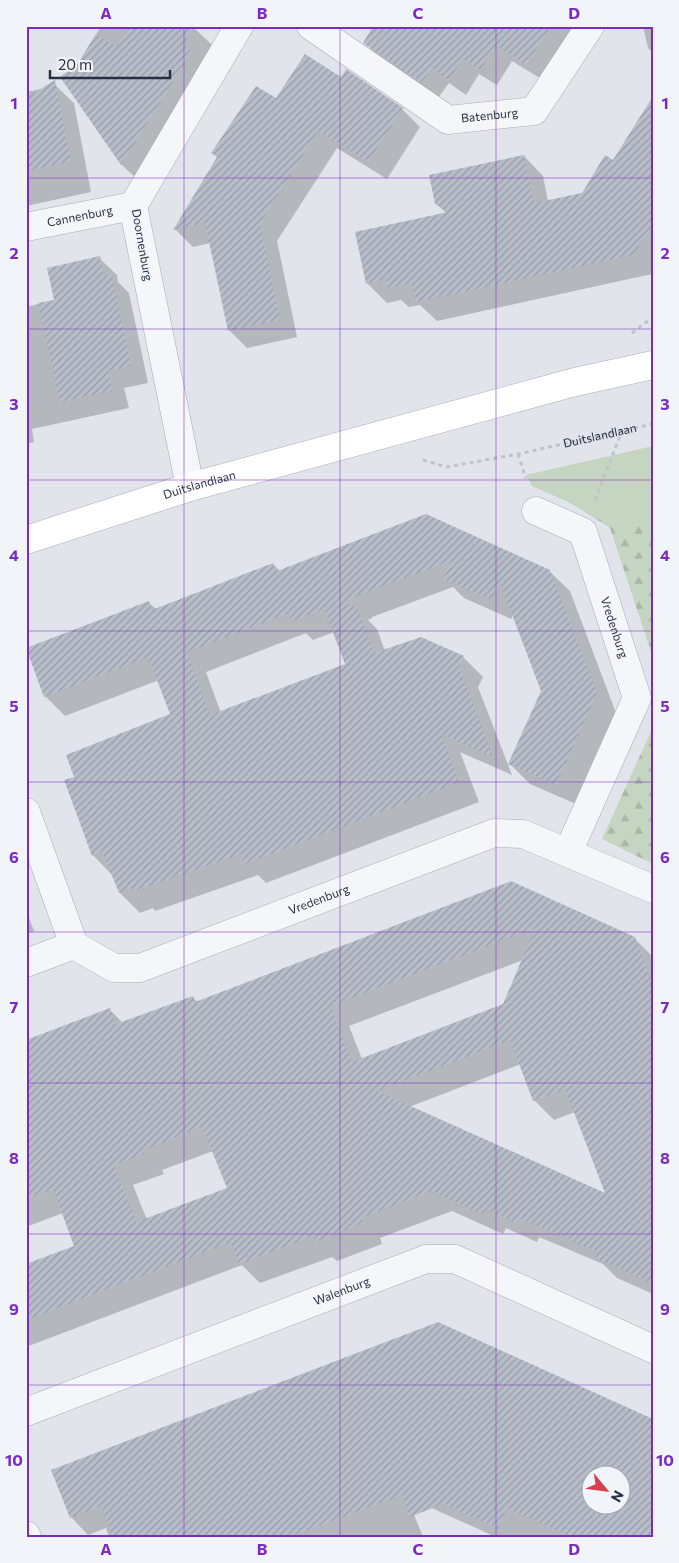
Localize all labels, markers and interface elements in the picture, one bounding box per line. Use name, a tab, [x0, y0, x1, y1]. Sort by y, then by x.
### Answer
text: A	[100, 3, 112, 22]
text: B	[257, 3, 268, 22]
text: C	[413, 3, 424, 22]
text: D	[568, 3, 580, 22]
scale bar	[50, 48, 170, 80]
text: 20 m	[58, 55, 92, 73]
text: 1	[10, 93, 18, 112]
text: 1	[661, 93, 669, 112]
street label: Batenburg	[460, 105, 519, 125]
street label: Cannenburg	[46, 202, 114, 229]
street label: Doornenburg	[130, 208, 156, 283]
text: 2	[9, 243, 19, 262]
text: 2	[660, 243, 670, 262]
text: 3	[9, 394, 19, 413]
text: 3	[660, 394, 670, 413]
street label: Duitslandlaan	[562, 420, 638, 450]
street label: Duitslandlaan	[161, 467, 237, 501]
text: 4	[9, 545, 19, 564]
text: 4	[660, 545, 670, 564]
street label: Vredenburg	[599, 595, 632, 660]
text: 5	[9, 696, 19, 715]
text: 5	[660, 696, 670, 715]
text: 6	[9, 847, 19, 866]
text: 6	[660, 847, 670, 866]
street label: Vredenburg	[286, 881, 351, 917]
text: 7	[10, 997, 19, 1016]
text: 7	[661, 997, 670, 1016]
text: 8	[9, 1148, 19, 1167]
text: 8	[660, 1148, 670, 1167]
street label: Walenburg	[311, 1273, 372, 1307]
text: 9	[9, 1299, 19, 1318]
text: 9	[660, 1299, 670, 1318]
text: 10	[5, 1450, 23, 1469]
text: 10	[656, 1450, 674, 1469]
north arrow	[582, 1466, 632, 1516]
text: N	[608, 1488, 628, 1505]
text: A	[100, 1539, 112, 1558]
text: B	[257, 1539, 268, 1558]
text: C	[413, 1539, 424, 1558]
text: D	[568, 1539, 580, 1558]

